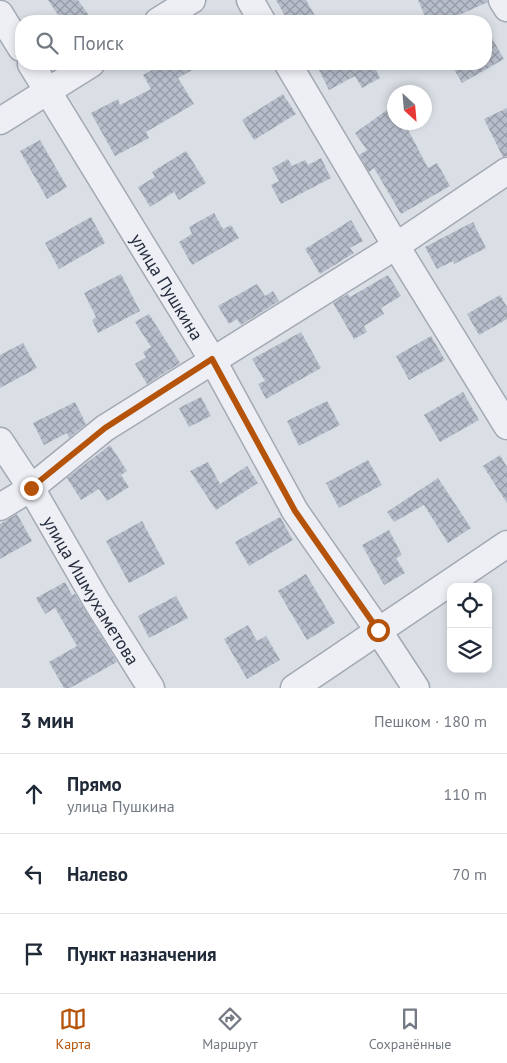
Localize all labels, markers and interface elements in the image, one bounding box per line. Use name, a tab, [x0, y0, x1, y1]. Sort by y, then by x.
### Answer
search box	[15, 15, 492, 70]
icon: search	[33, 29, 61, 57]
text: Поиск	[73, 31, 124, 55]
north arrow	[387, 85, 432, 130]
street label: улица Пушкина	[126, 229, 209, 344]
route end	[20, 477, 43, 500]
street label: улица Ишмухаметова	[38, 512, 145, 669]
map controls	[447, 583, 492, 673]
button: locate	[447, 583, 492, 628]
route start	[367, 619, 390, 642]
button: layers	[447, 628, 492, 673]
text: 3 мин	[20, 707, 74, 734]
text: Пешком · 180 m	[374, 711, 487, 731]
text: Прямо	[67, 772, 122, 796]
icon: ahead	[20, 780, 48, 808]
text: 110 m	[444, 784, 487, 804]
text: улица Пушкина	[67, 796, 175, 816]
icon: left	[20, 860, 48, 888]
text: Налево	[67, 862, 128, 886]
text: 70 m	[452, 864, 487, 884]
icon: arrive	[20, 940, 48, 968]
text: Пункт назначения	[67, 942, 217, 966]
tab: Карта	[56, 1005, 91, 1053]
tab: Маршрут	[202, 1005, 258, 1053]
tab: Сохранённые	[369, 1005, 451, 1053]

